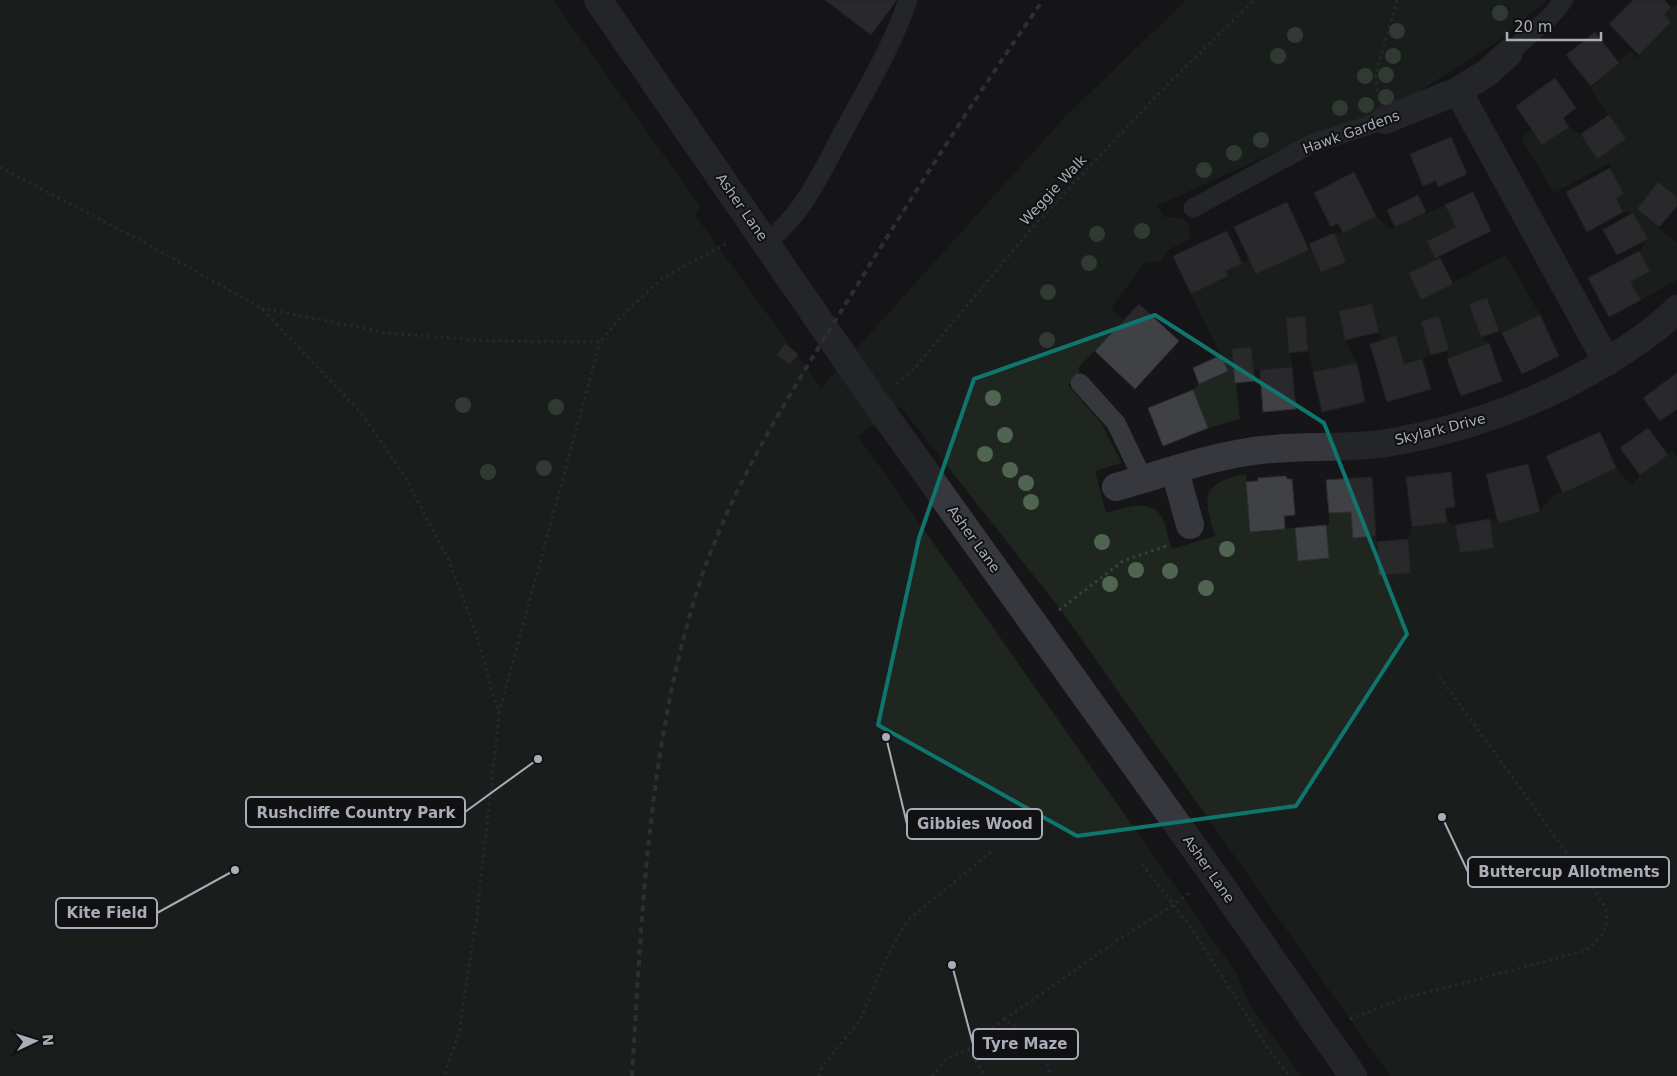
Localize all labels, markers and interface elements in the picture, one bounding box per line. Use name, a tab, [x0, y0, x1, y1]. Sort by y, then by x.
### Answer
scale bar	[1507, 10, 1601, 42]
text: 20 m	[1514, 18, 1552, 36]
street label: Hawk Gardens	[1300, 107, 1402, 157]
street label: Weggie Walk	[1016, 151, 1090, 228]
street label: Asher Lane	[713, 170, 771, 244]
street label: Skylark Drive	[1393, 410, 1487, 448]
street label: Asher Lane	[944, 503, 1004, 575]
callout: Rushcliffe Country Park	[246, 797, 465, 827]
text: Rushcliffe Country Park	[257, 804, 456, 822]
callout: Gibbies Wood	[907, 809, 1042, 839]
text: Gibbies Wood	[917, 815, 1033, 833]
street label: Asher Lane	[1180, 832, 1238, 906]
callout: Buttercup Allotments	[1468, 857, 1669, 887]
text: Buttercup Allotments	[1478, 863, 1660, 881]
callout: Kite Field	[56, 898, 157, 928]
text: Kite Field	[67, 904, 147, 922]
north arrow	[10, 1016, 60, 1066]
callout: Tyre Maze	[973, 1029, 1078, 1059]
text: N	[40, 1034, 56, 1046]
text: Tyre Maze	[983, 1035, 1067, 1053]

